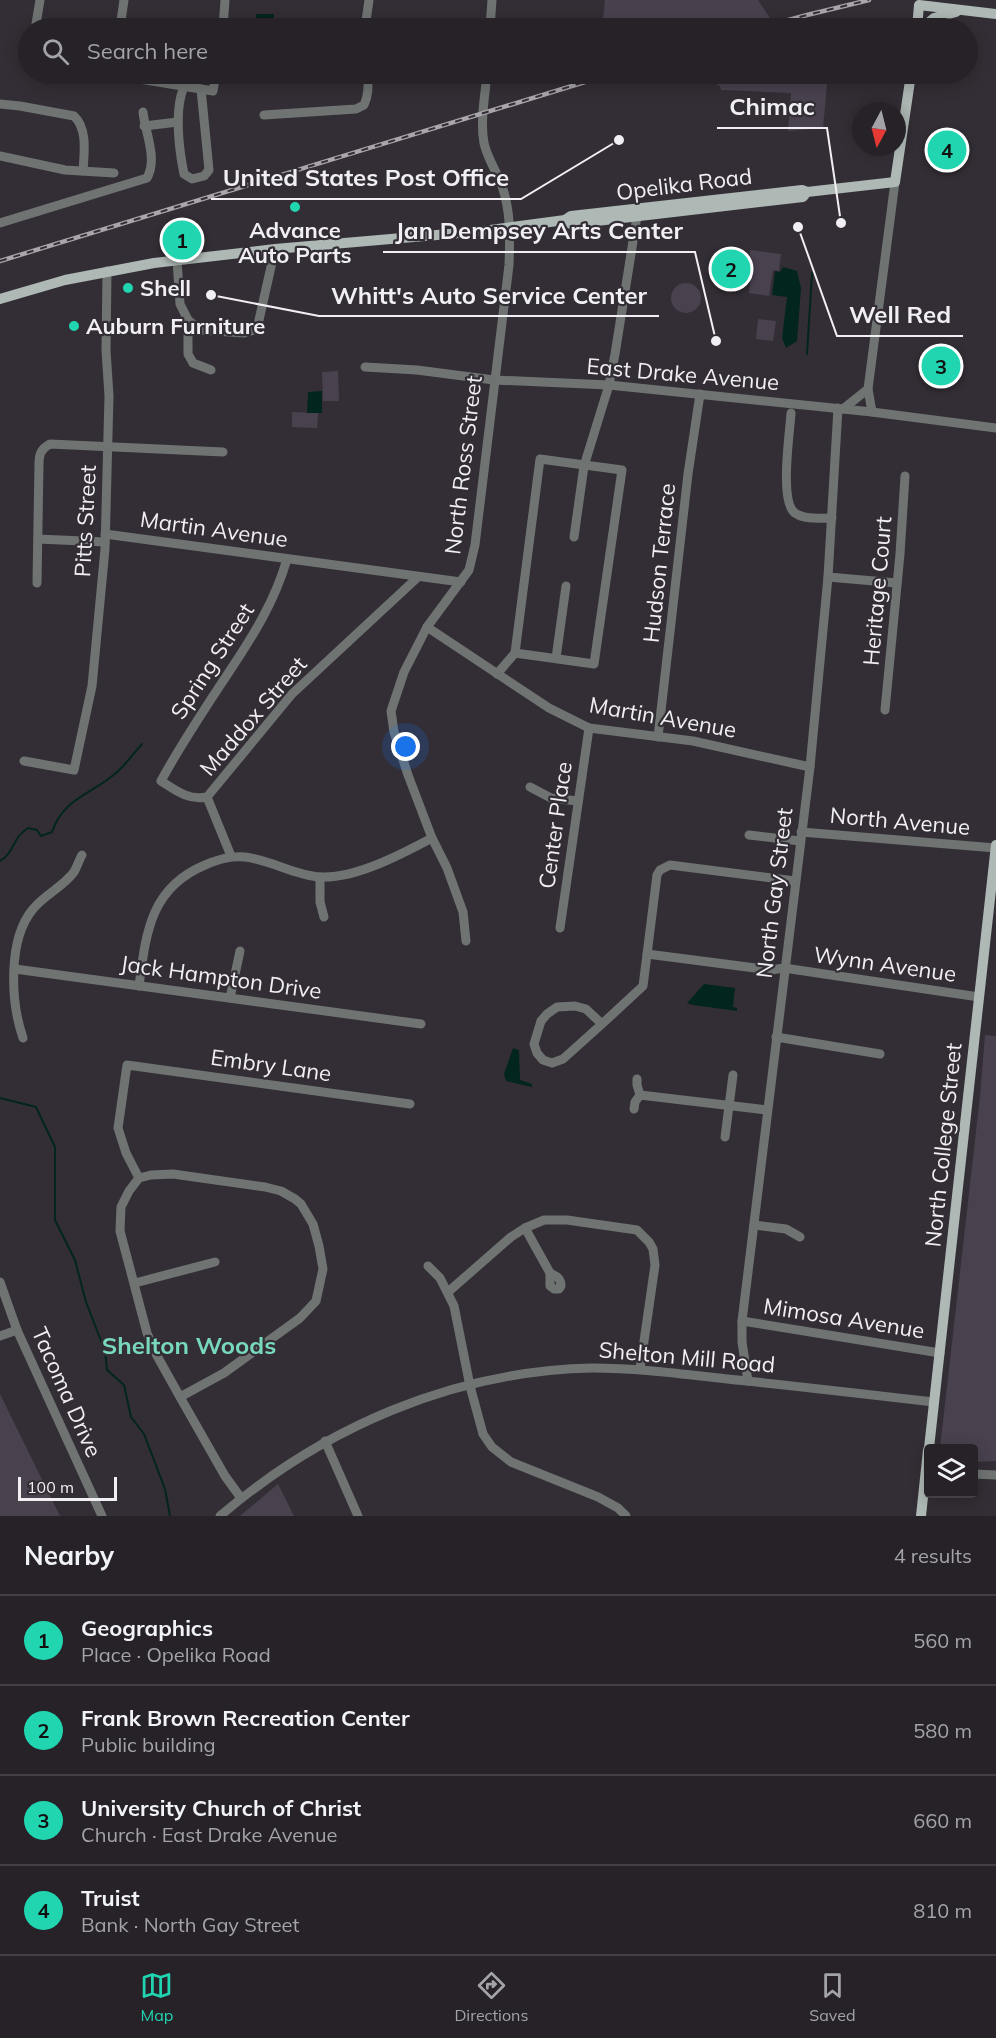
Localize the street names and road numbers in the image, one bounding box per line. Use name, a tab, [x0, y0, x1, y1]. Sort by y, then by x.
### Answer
street label: Opelika Road	[614, 162, 754, 206]
street label: East Drake Avenue	[586, 352, 780, 396]
street label: North Ross Street	[438, 374, 488, 556]
street label: Pitts Street	[68, 464, 102, 578]
street label: Hudson Terrace	[637, 482, 681, 644]
street label: Martin Avenue	[138, 505, 290, 553]
street label: Heritage Court	[857, 515, 897, 667]
street label: Spring Street	[164, 597, 260, 724]
street label: Maddox Street	[194, 650, 313, 781]
street label: Martin Avenue	[587, 690, 739, 744]
street label: Center Place	[532, 760, 578, 890]
street label: North Avenue	[829, 801, 971, 841]
street label: North Gay Street	[750, 806, 798, 980]
street label: Wynn Avenue	[812, 940, 958, 988]
street label: Jack Hampton Drive	[119, 949, 323, 1005]
street label: North College Street	[918, 1041, 968, 1248]
street label: Embry Lane	[209, 1043, 333, 1087]
street label: Mimosa Avenue	[762, 1291, 926, 1345]
street label: Tacoma Drive	[26, 1323, 108, 1461]
street label: Shelton Mill Road	[598, 1335, 776, 1379]

